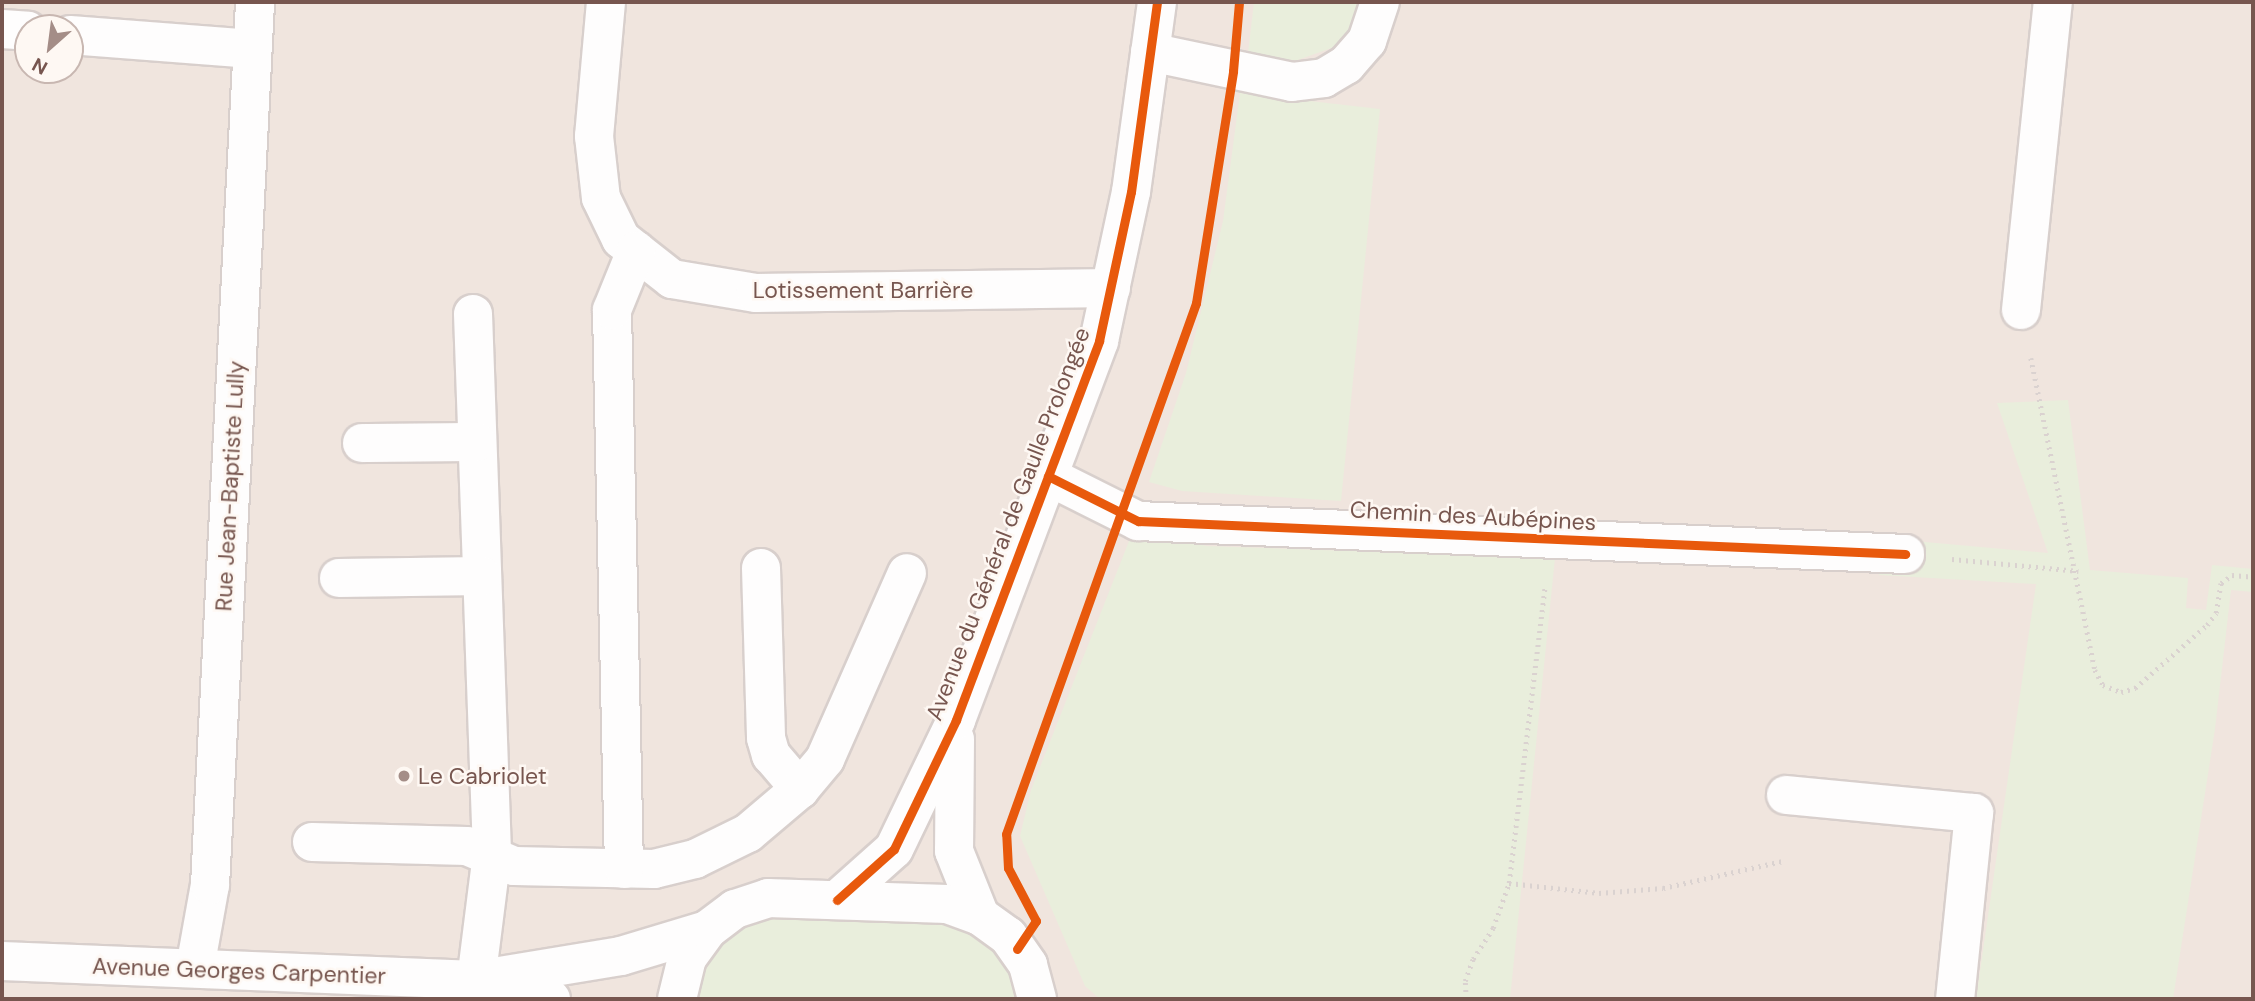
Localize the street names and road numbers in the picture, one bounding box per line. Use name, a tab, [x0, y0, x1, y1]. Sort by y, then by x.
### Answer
street label: Lotissement Barrière	[753, 276, 973, 304]
street label: Avenue du Général de Gaulle Prolongée	[920, 324, 1096, 724]
street label: Rue Jean-Baptiste Lully	[210, 360, 250, 612]
street label: Chemin des Aubépines	[1349, 496, 1597, 536]
street label: Avenue Georges Carpentier	[92, 952, 386, 990]

